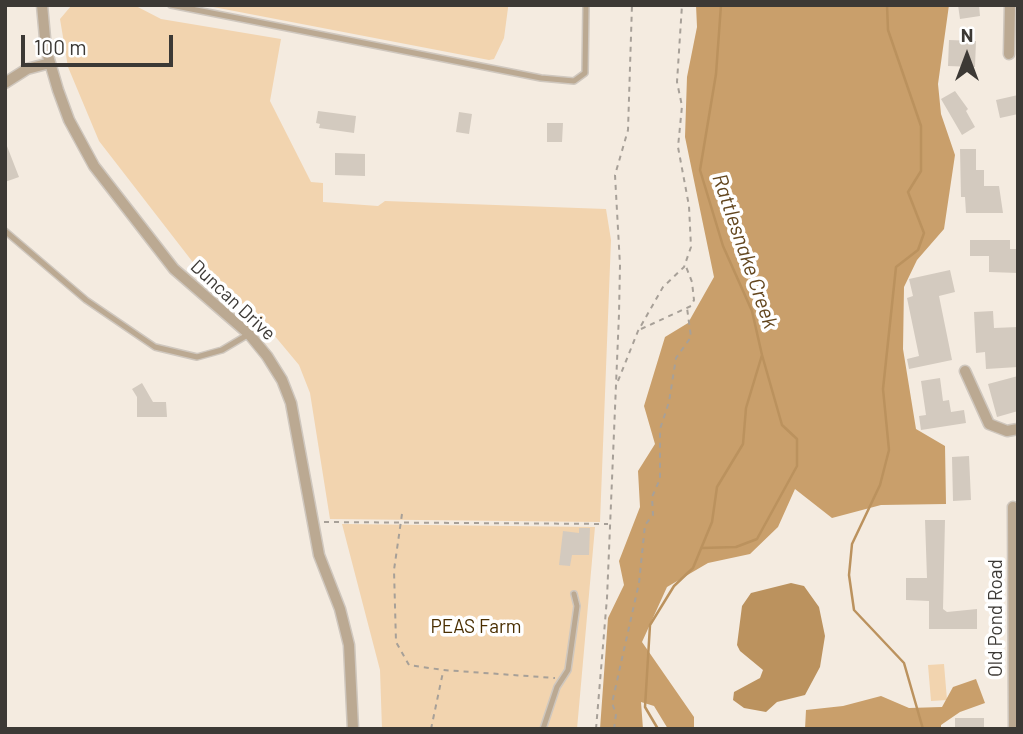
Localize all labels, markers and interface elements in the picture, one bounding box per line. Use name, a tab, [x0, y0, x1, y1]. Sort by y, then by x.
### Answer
scale bar	[24, 21, 177, 65]
north arrow	[932, 21, 1002, 91]
text: N	[961, 23, 973, 46]
text: 100 m	[34, 34, 87, 59]
water label: Rattlesnake Creek	[707, 170, 783, 332]
street label: Duncan Drive	[186, 255, 280, 345]
street label: Old Pond Road	[985, 559, 1007, 677]
park label: PEAS Farm	[430, 616, 522, 638]

